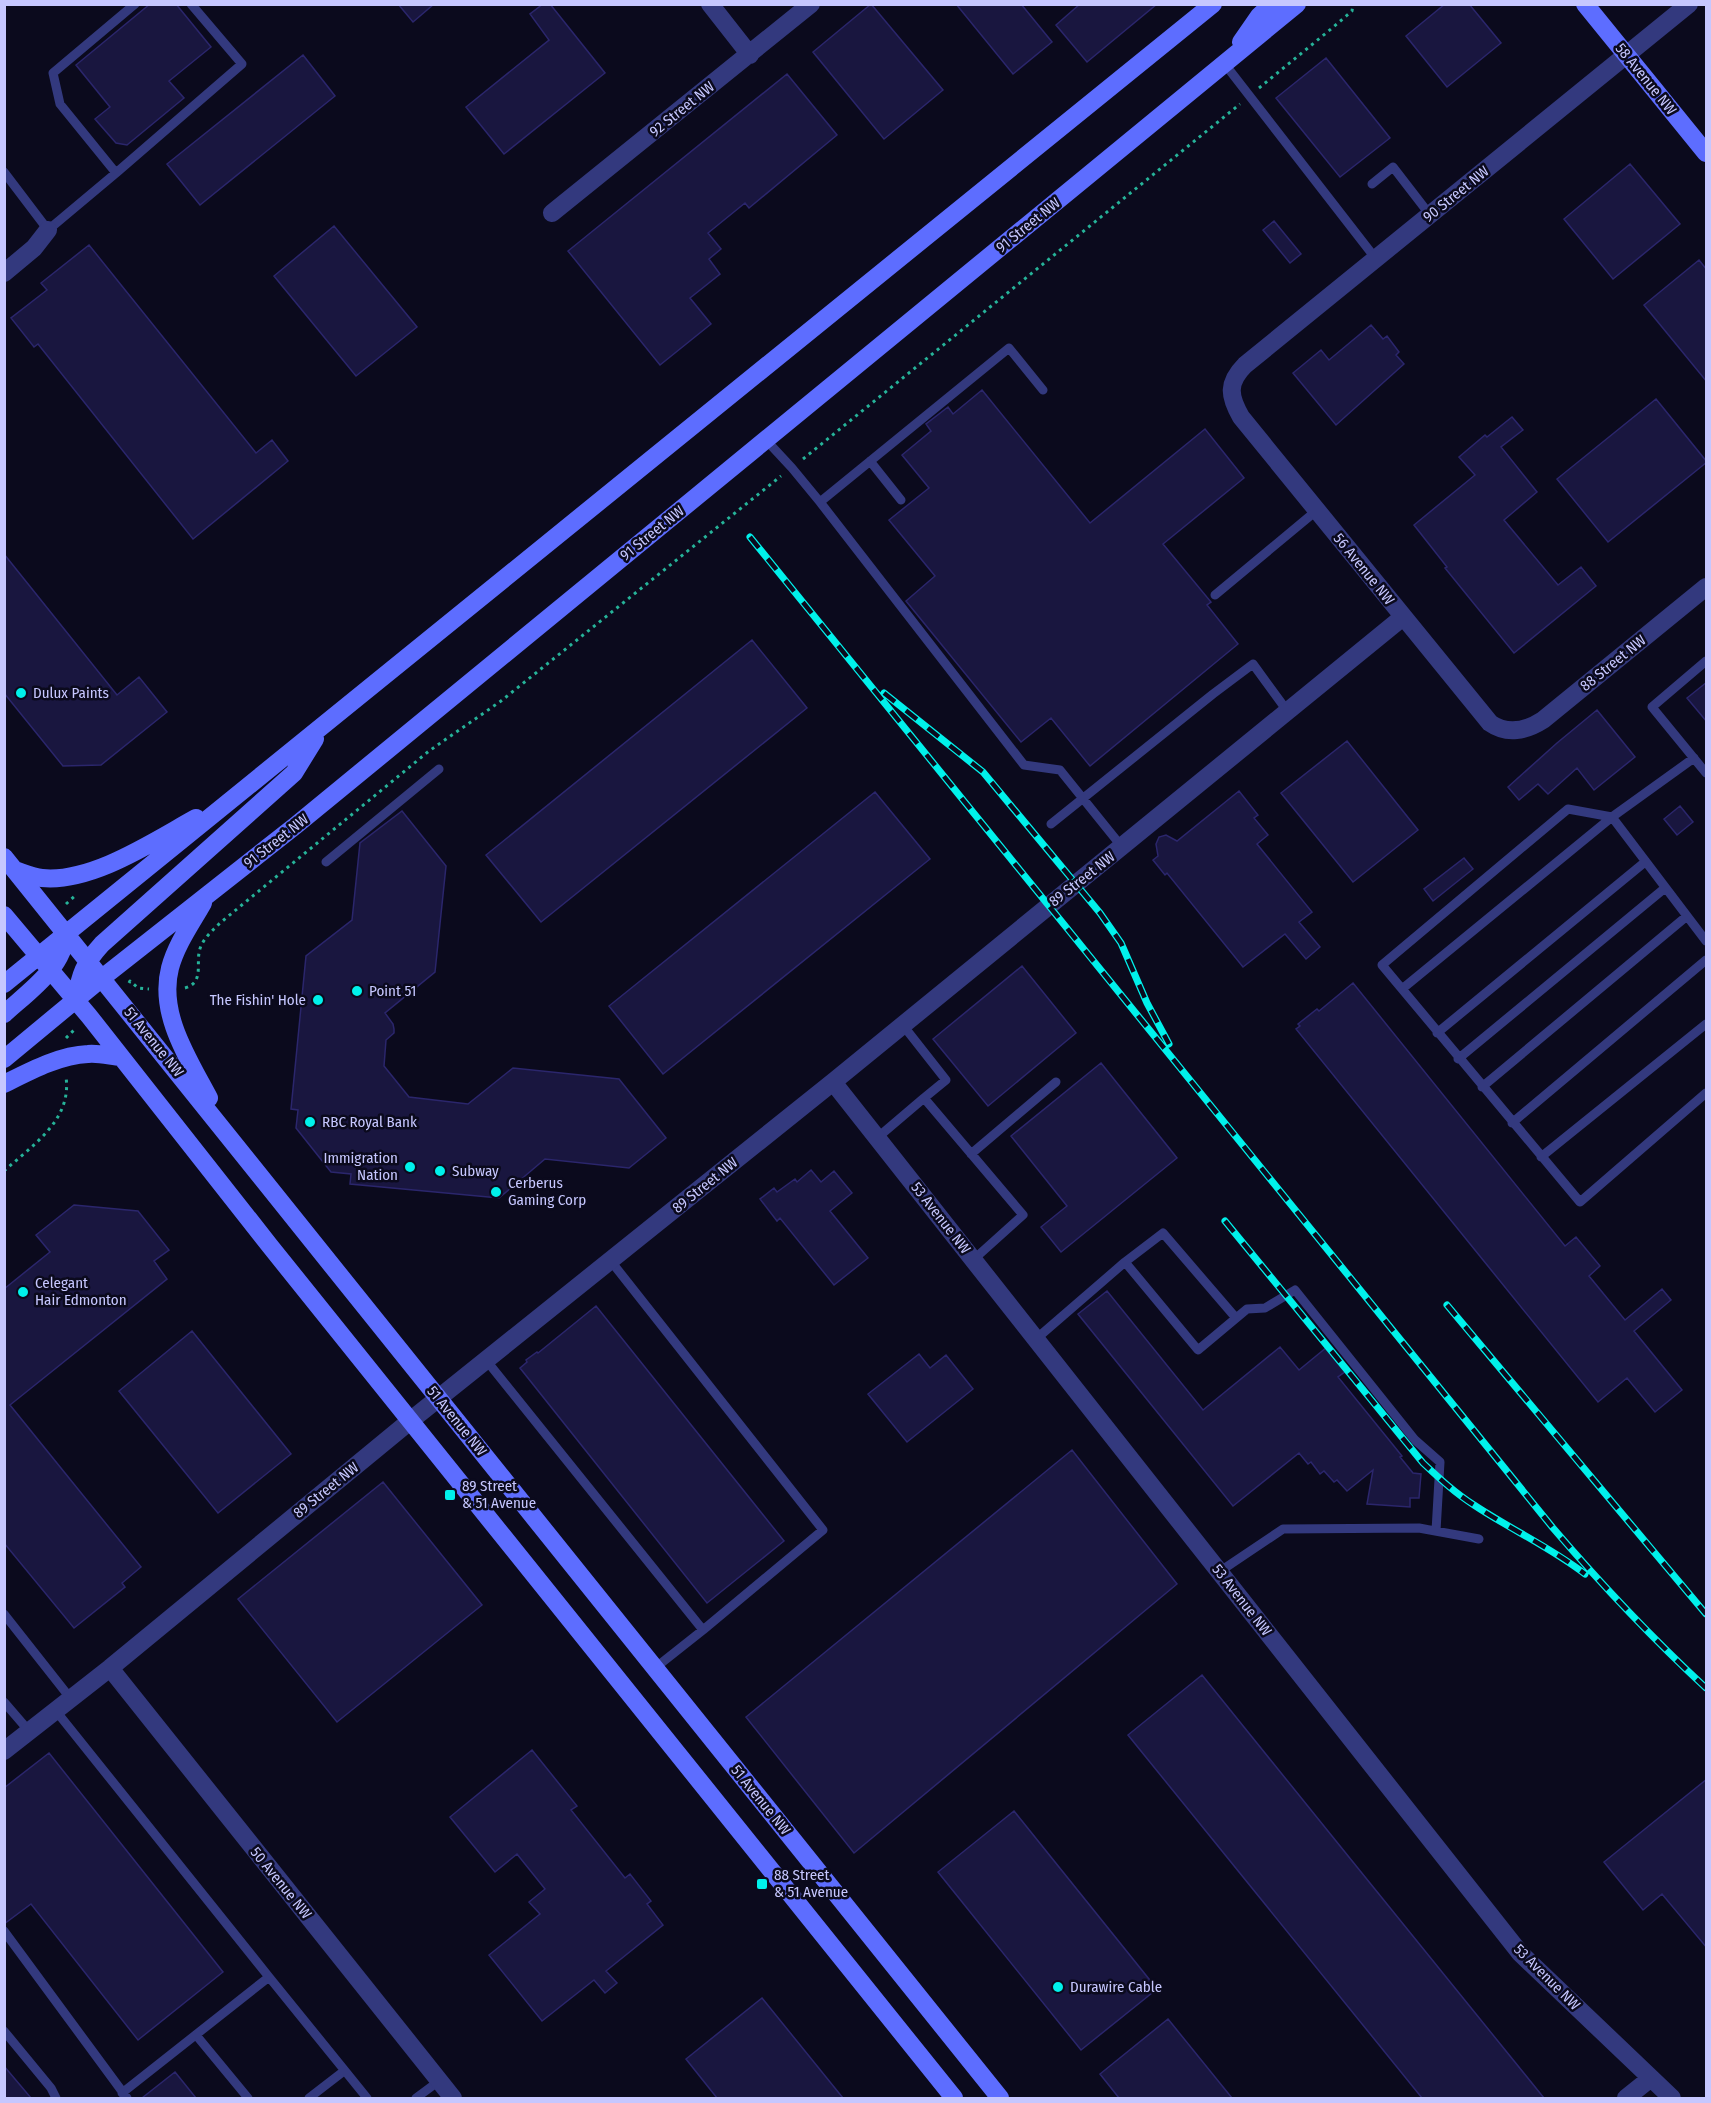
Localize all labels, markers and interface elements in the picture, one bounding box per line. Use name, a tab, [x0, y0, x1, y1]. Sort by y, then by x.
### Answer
street label: 58 Avenue NW	[1612, 40, 1680, 118]
street label: 92 Street NW	[646, 77, 718, 141]
street label: 90 Street NW	[1419, 162, 1493, 226]
street label: 91 Street NW	[992, 194, 1064, 256]
street label: 91 Street NW	[616, 502, 688, 564]
street label: 56 Avenue NW	[1330, 530, 1398, 608]
street label: 88 Street NW	[1577, 631, 1649, 695]
place label: Dulux Paints	[33, 684, 109, 702]
marker: Dulux Paints	[14, 686, 28, 700]
street label: 91 Street NW	[240, 810, 312, 872]
street label: 89 Street NW	[1045, 848, 1119, 910]
place label: Point 51	[369, 982, 416, 1000]
marker: Point 51	[350, 984, 364, 998]
place label: The Fishin' Hole	[210, 991, 306, 1009]
marker: The Fishin' Hole	[311, 993, 325, 1007]
street label: 51 Avenue NW	[120, 1004, 188, 1080]
place label: RBC Royal Bank	[322, 1113, 417, 1131]
marker: RBC Royal Bank	[303, 1115, 317, 1129]
place label: Immigration Nation	[324, 1149, 398, 1184]
street label: 89 Street NW	[669, 1153, 741, 1217]
marker: Immigration Nation	[403, 1160, 417, 1174]
place label: Subway	[452, 1162, 499, 1180]
marker: Subway	[433, 1164, 447, 1178]
place label: Cerberus Gaming Corp	[508, 1174, 586, 1209]
street label: 53 Avenue NW	[907, 1179, 975, 1257]
marker: Cerberus Gaming Corp	[489, 1185, 503, 1199]
place label: Celegant Hair Edmonton	[35, 1274, 127, 1309]
marker: Celegant Hair Edmonton	[16, 1285, 30, 1299]
street label: 51 Avenue NW	[423, 1383, 491, 1459]
street label: 89 Street NW	[290, 1458, 362, 1522]
place label: 89 Street & 51 Avenue	[462, 1477, 536, 1512]
marker: 89 Street & 51 Avenue	[443, 1488, 457, 1502]
street label: 53 Avenue NW	[1208, 1561, 1276, 1639]
street label: 51 Avenue NW	[727, 1762, 795, 1838]
street label: 50 Avenue NW	[247, 1843, 315, 1923]
place label: 88 Street & 51 Avenue	[774, 1866, 848, 1901]
marker: 88 Street & 51 Avenue	[755, 1877, 769, 1891]
street label: 53 Avenue NW	[1510, 1940, 1584, 2014]
place label: Durawire Cable	[1070, 1978, 1162, 1996]
marker: Durawire Cable	[1051, 1980, 1065, 1994]

